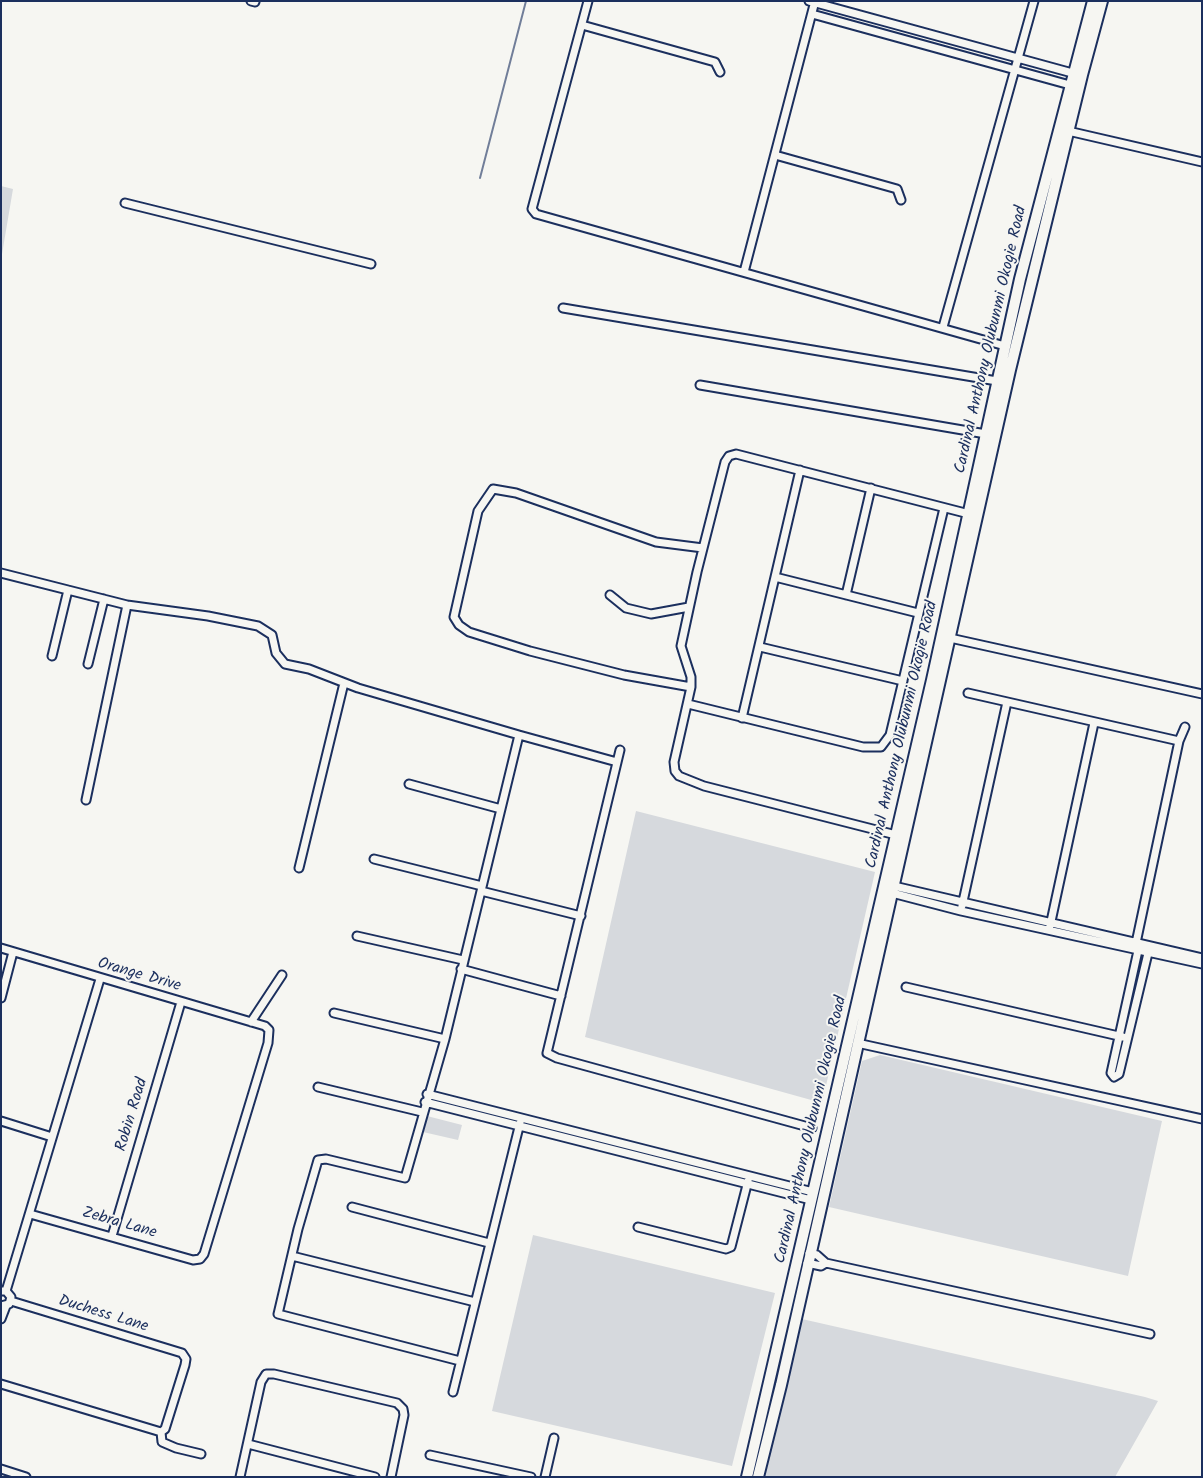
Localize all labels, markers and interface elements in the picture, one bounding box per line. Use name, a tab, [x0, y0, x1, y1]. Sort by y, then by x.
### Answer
street label: Cardinal Anthony Olubunmi Okogie Road	[952, 204, 1032, 476]
street label: Cardinal Anthony Olubunmi Okogie Road	[863, 599, 943, 871]
street label: Orange Drive	[95, 955, 183, 997]
street label: Cardinal Anthony Olubunmi Okogie Road	[772, 994, 852, 1266]
street label: Robin Road	[113, 1076, 153, 1154]
street label: Zebra Lane	[79, 1204, 159, 1244]
street label: Duchess Lane	[56, 1292, 150, 1338]

